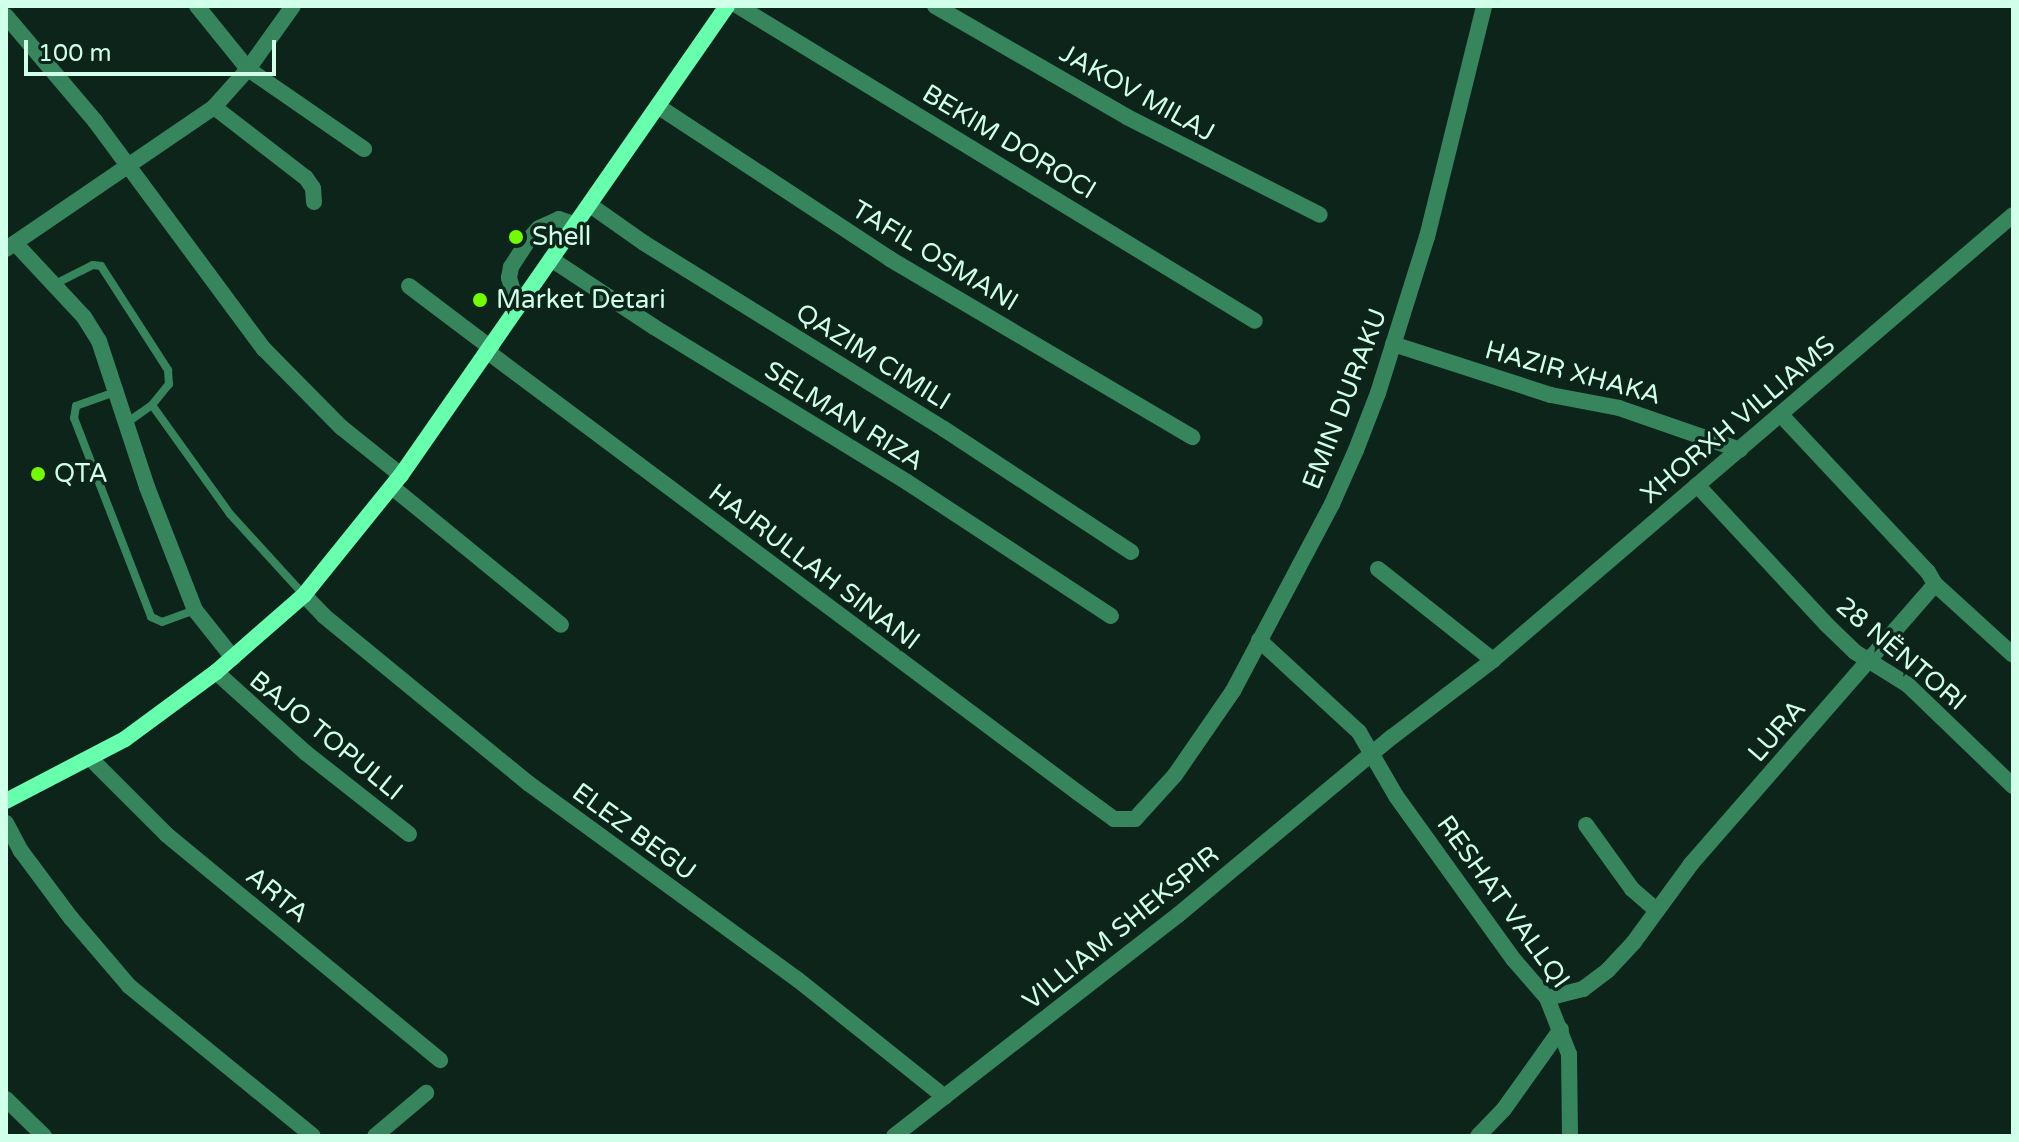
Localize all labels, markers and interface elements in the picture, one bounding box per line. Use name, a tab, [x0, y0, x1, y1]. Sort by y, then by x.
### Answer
scale bar	[28, 24, 280, 74]
street label: JAKOV MILAJ	[1054, 38, 1220, 148]
text: 100 m	[38, 39, 112, 68]
street label: BEKIM DOROCI	[917, 78, 1101, 206]
street label: TAFIL OSMANI	[846, 194, 1024, 318]
place label: Shell	[532, 221, 591, 253]
marker: Shell	[507, 228, 525, 246]
place label: Market Detari	[496, 284, 666, 316]
marker: Market Detari	[471, 291, 489, 309]
street label: QAZIM CIMILI	[790, 297, 956, 417]
street label: EMIN DURAKU	[1296, 304, 1394, 494]
street label: XHORXH VILLIAMS	[1635, 330, 1841, 510]
street label: HAZIR XHAKA	[1482, 335, 1664, 411]
street label: SELMAN RIZA	[759, 355, 929, 477]
place label: QTA	[54, 458, 108, 490]
marker: QTA	[29, 465, 47, 483]
street label: HAJRULLAH SINANI	[702, 477, 926, 657]
street label: 28 NËNTORI	[1830, 591, 1972, 717]
street label: BAJO TOPULLI	[243, 665, 409, 807]
street label: LURA	[1742, 694, 1812, 768]
street label: ELEZ BEGU	[566, 777, 702, 887]
street label: RESHAT VALLQI	[1430, 810, 1576, 994]
street label: VILLIAM SHEKSPIR	[1017, 839, 1225, 1017]
street label: ARTA	[239, 860, 315, 930]

